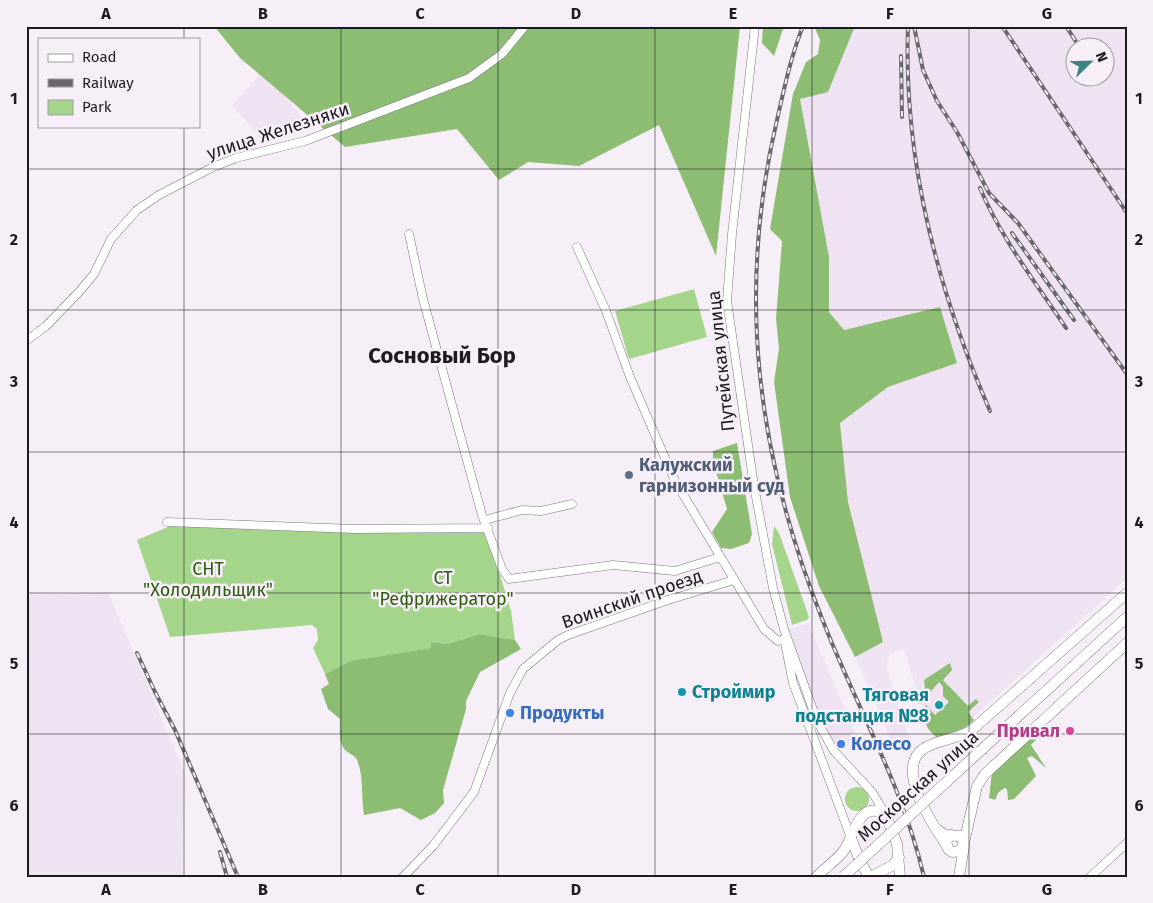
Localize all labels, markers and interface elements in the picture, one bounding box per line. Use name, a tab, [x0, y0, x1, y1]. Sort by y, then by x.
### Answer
text: A	[100, 4, 111, 23]
text: B	[258, 4, 268, 23]
text: C	[415, 4, 425, 23]
text: D	[571, 4, 581, 23]
text: E	[729, 4, 737, 23]
text: F	[886, 4, 894, 23]
text: G	[1042, 4, 1052, 23]
legend	[38, 38, 200, 128]
north arrow	[1066, 38, 1116, 88]
text: Road	[82, 48, 117, 66]
text: N	[1092, 50, 1111, 65]
text: Railway	[82, 74, 134, 92]
text: 1	[10, 89, 18, 108]
text: 1	[1135, 89, 1143, 108]
text: Park	[82, 98, 112, 116]
street label: улица Железняки	[204, 98, 352, 164]
text: 2	[10, 230, 18, 249]
text: 2	[1135, 230, 1143, 249]
street label: Путейская улица	[703, 289, 739, 433]
district label: Сосновый Бор	[368, 342, 516, 369]
text: 3	[9, 372, 18, 391]
text: 3	[1134, 372, 1143, 391]
place label: Калужский гарнизонный суд	[639, 454, 785, 497]
marker: Калужский гарнизонный суд	[623, 469, 635, 481]
text: 4	[9, 513, 19, 532]
text: 4	[1134, 513, 1144, 532]
park label: СНТ "Холодильщик"	[143, 558, 273, 601]
street label: Воинский проезд	[559, 565, 705, 633]
park label: СТ "Рефрижератор"	[372, 567, 514, 610]
text: 5	[10, 654, 19, 673]
text: 5	[1135, 654, 1144, 673]
place label: Строймир	[692, 681, 776, 703]
place label: Тяговая подстанция №8	[795, 684, 929, 727]
marker: Строймир	[676, 686, 688, 698]
marker: Тяговая подстанция №8	[933, 699, 945, 711]
place label: Продукты	[520, 702, 604, 724]
marker: Продукты	[504, 707, 516, 719]
place label: Привал	[997, 720, 1060, 742]
marker: Привал	[1064, 725, 1076, 737]
street label: Московская улица	[853, 726, 983, 846]
place label: Колесо	[851, 733, 911, 755]
marker: Колесо	[835, 738, 847, 750]
text: 6	[9, 796, 19, 815]
text: 6	[1134, 796, 1144, 815]
text: A	[100, 880, 111, 899]
text: B	[258, 880, 268, 899]
text: C	[415, 880, 425, 899]
text: D	[571, 880, 581, 899]
text: E	[729, 880, 737, 899]
text: F	[886, 880, 894, 899]
text: G	[1042, 880, 1052, 899]

